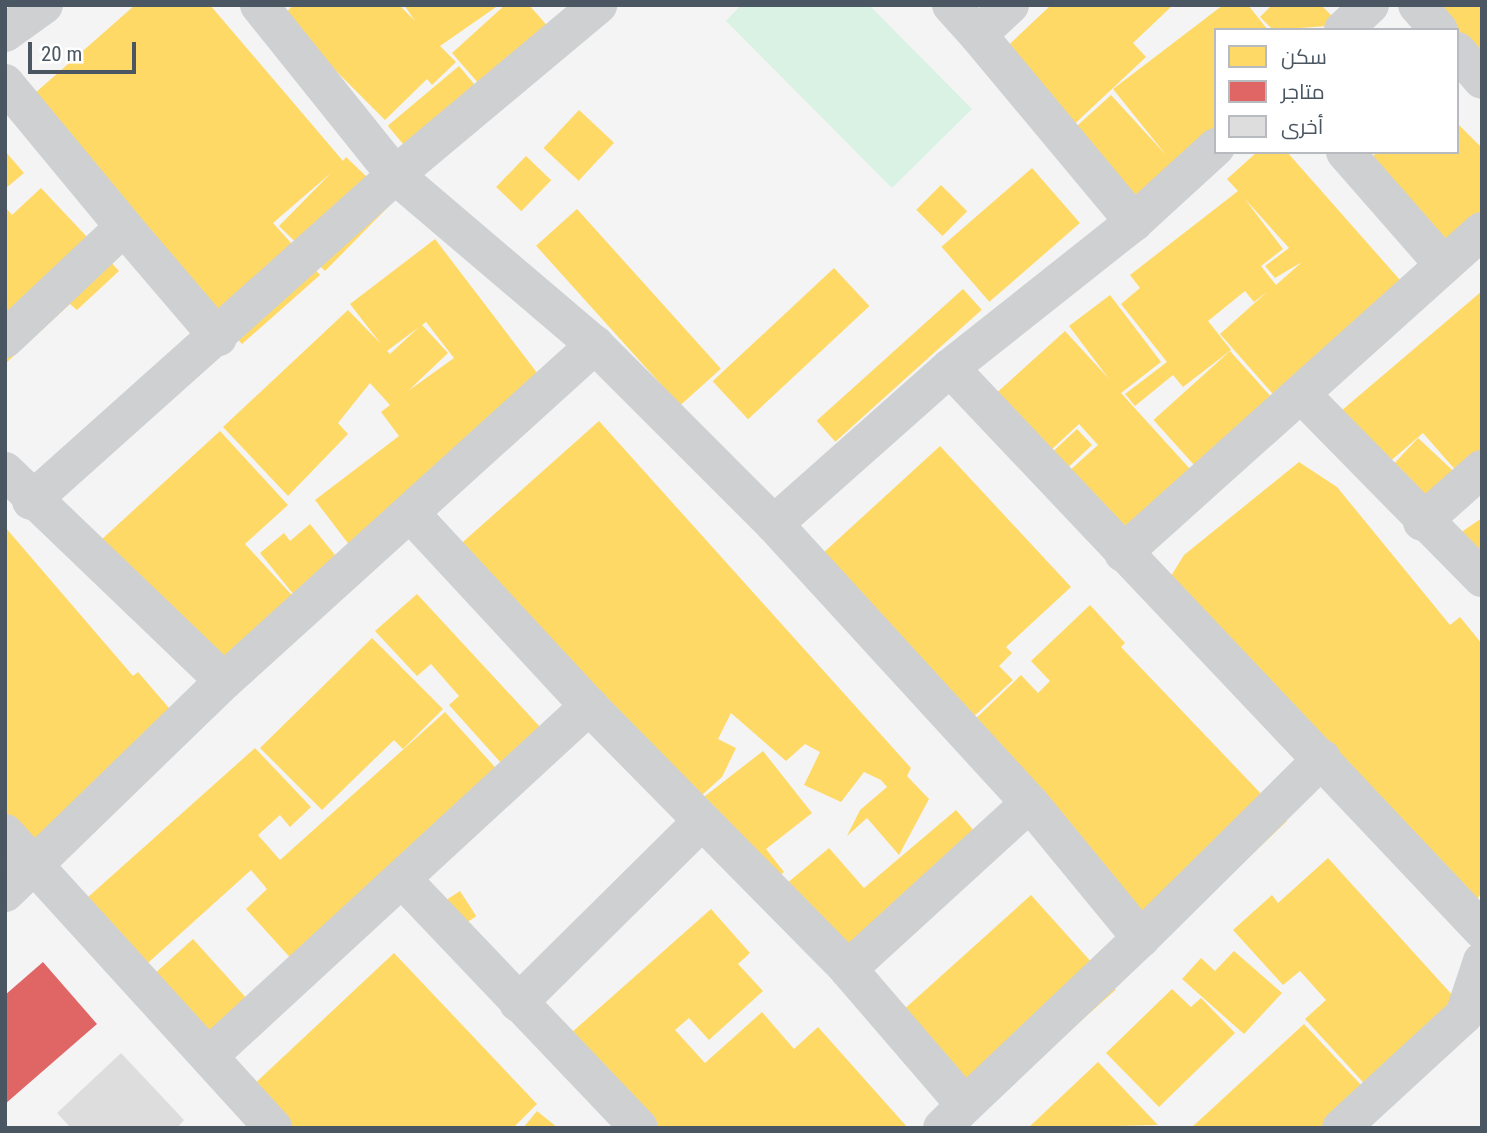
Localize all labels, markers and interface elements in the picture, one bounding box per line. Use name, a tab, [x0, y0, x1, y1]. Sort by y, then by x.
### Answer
scale bar	[32, 28, 140, 72]
legend	[1214, 28, 1459, 154]
text: 20 m	[41, 42, 82, 66]
text: سكن	[1281, 45, 1327, 69]
text: متاجر	[1281, 80, 1325, 104]
text: أخرى	[1281, 115, 1323, 139]

